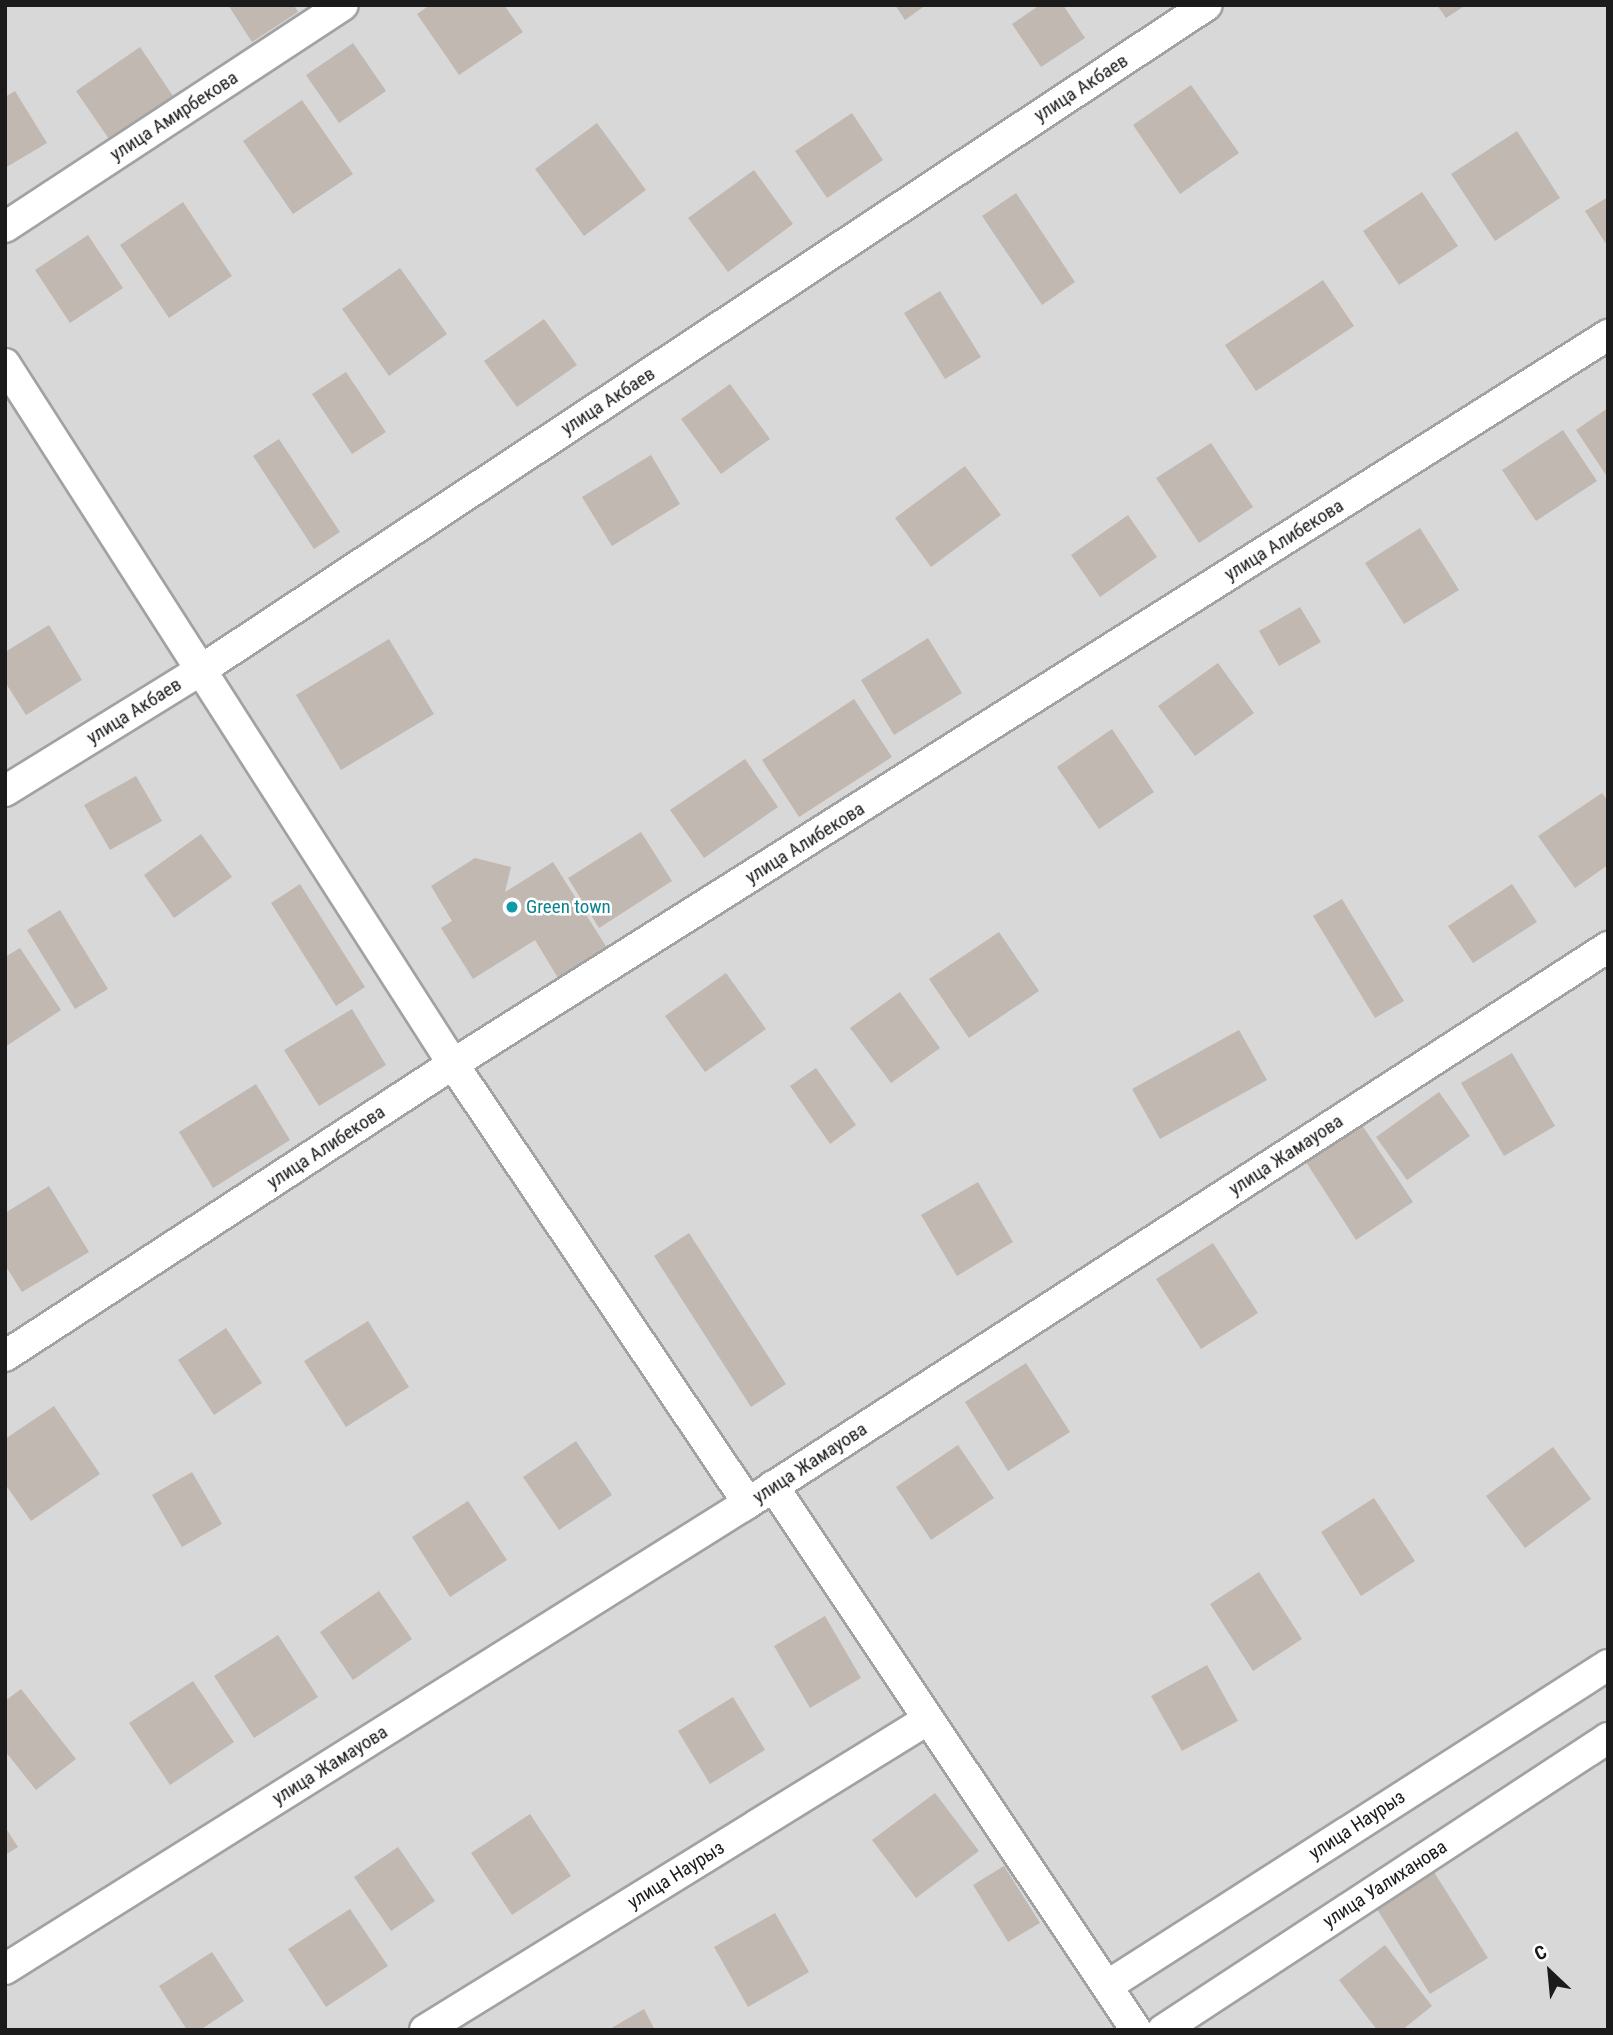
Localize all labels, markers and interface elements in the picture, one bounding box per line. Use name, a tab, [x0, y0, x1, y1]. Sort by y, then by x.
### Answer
street label: улица Акбаев	[1030, 49, 1132, 127]
street label: улица Амирбекова	[106, 66, 242, 166]
street label: улица Акбаев	[557, 362, 659, 440]
street label: улица Алибекова	[1220, 494, 1348, 586]
street label: улица Акбаев	[83, 673, 185, 749]
street label: улица Алибекова	[741, 797, 869, 889]
place label: Green town	[526, 896, 611, 918]
marker: Green town	[504, 899, 520, 915]
street label: улица Алибекова	[263, 1100, 389, 1194]
street label: улица Жамауова	[1225, 1110, 1347, 1200]
street label: улица Жамауова	[749, 1418, 871, 1508]
street label: улица Жамауова	[268, 1720, 392, 1810]
street label: улица Наурыз	[1305, 1786, 1409, 1864]
street label: улица Уалиханова	[1319, 1835, 1451, 1933]
street label: улица Наурыз	[623, 1836, 729, 1914]
north arrow	[1515, 1937, 1585, 2007]
text: С	[1531, 1940, 1550, 1965]

